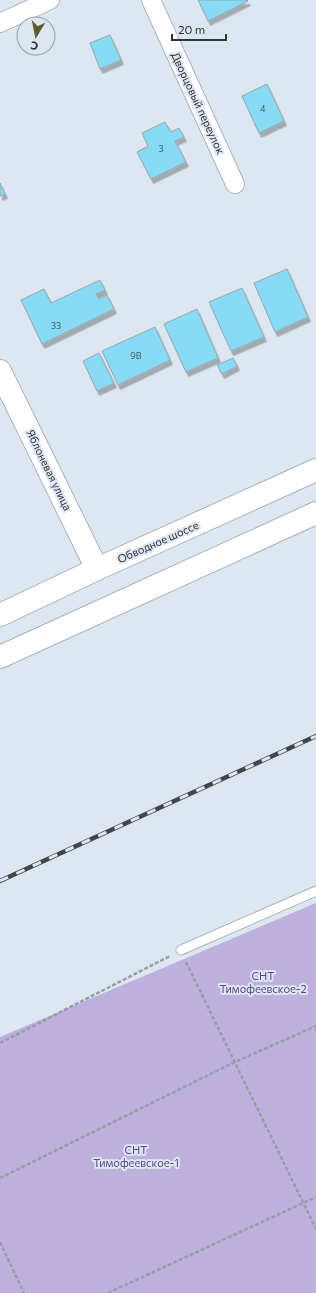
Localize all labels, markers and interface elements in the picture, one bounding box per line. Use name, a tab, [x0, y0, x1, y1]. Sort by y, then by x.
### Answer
north arrow	[16, 16, 56, 56]
scale bar	[172, 16, 226, 42]
text: 20 m	[178, 22, 205, 36]
text: С	[29, 39, 39, 53]
street label: Дворцовый переулок	[169, 50, 228, 156]
house number: 4	[260, 103, 266, 114]
house number: 3	[158, 143, 164, 154]
house number: 33	[51, 320, 61, 331]
house number: 9В	[130, 350, 142, 361]
street label: Яблоневая улица	[24, 427, 75, 512]
street label: Обводное шоссе	[115, 518, 201, 565]
park label: СНТ Тимофеевское-2	[219, 969, 307, 995]
park label: СНТ Тимофеевское-1	[93, 1143, 179, 1169]

